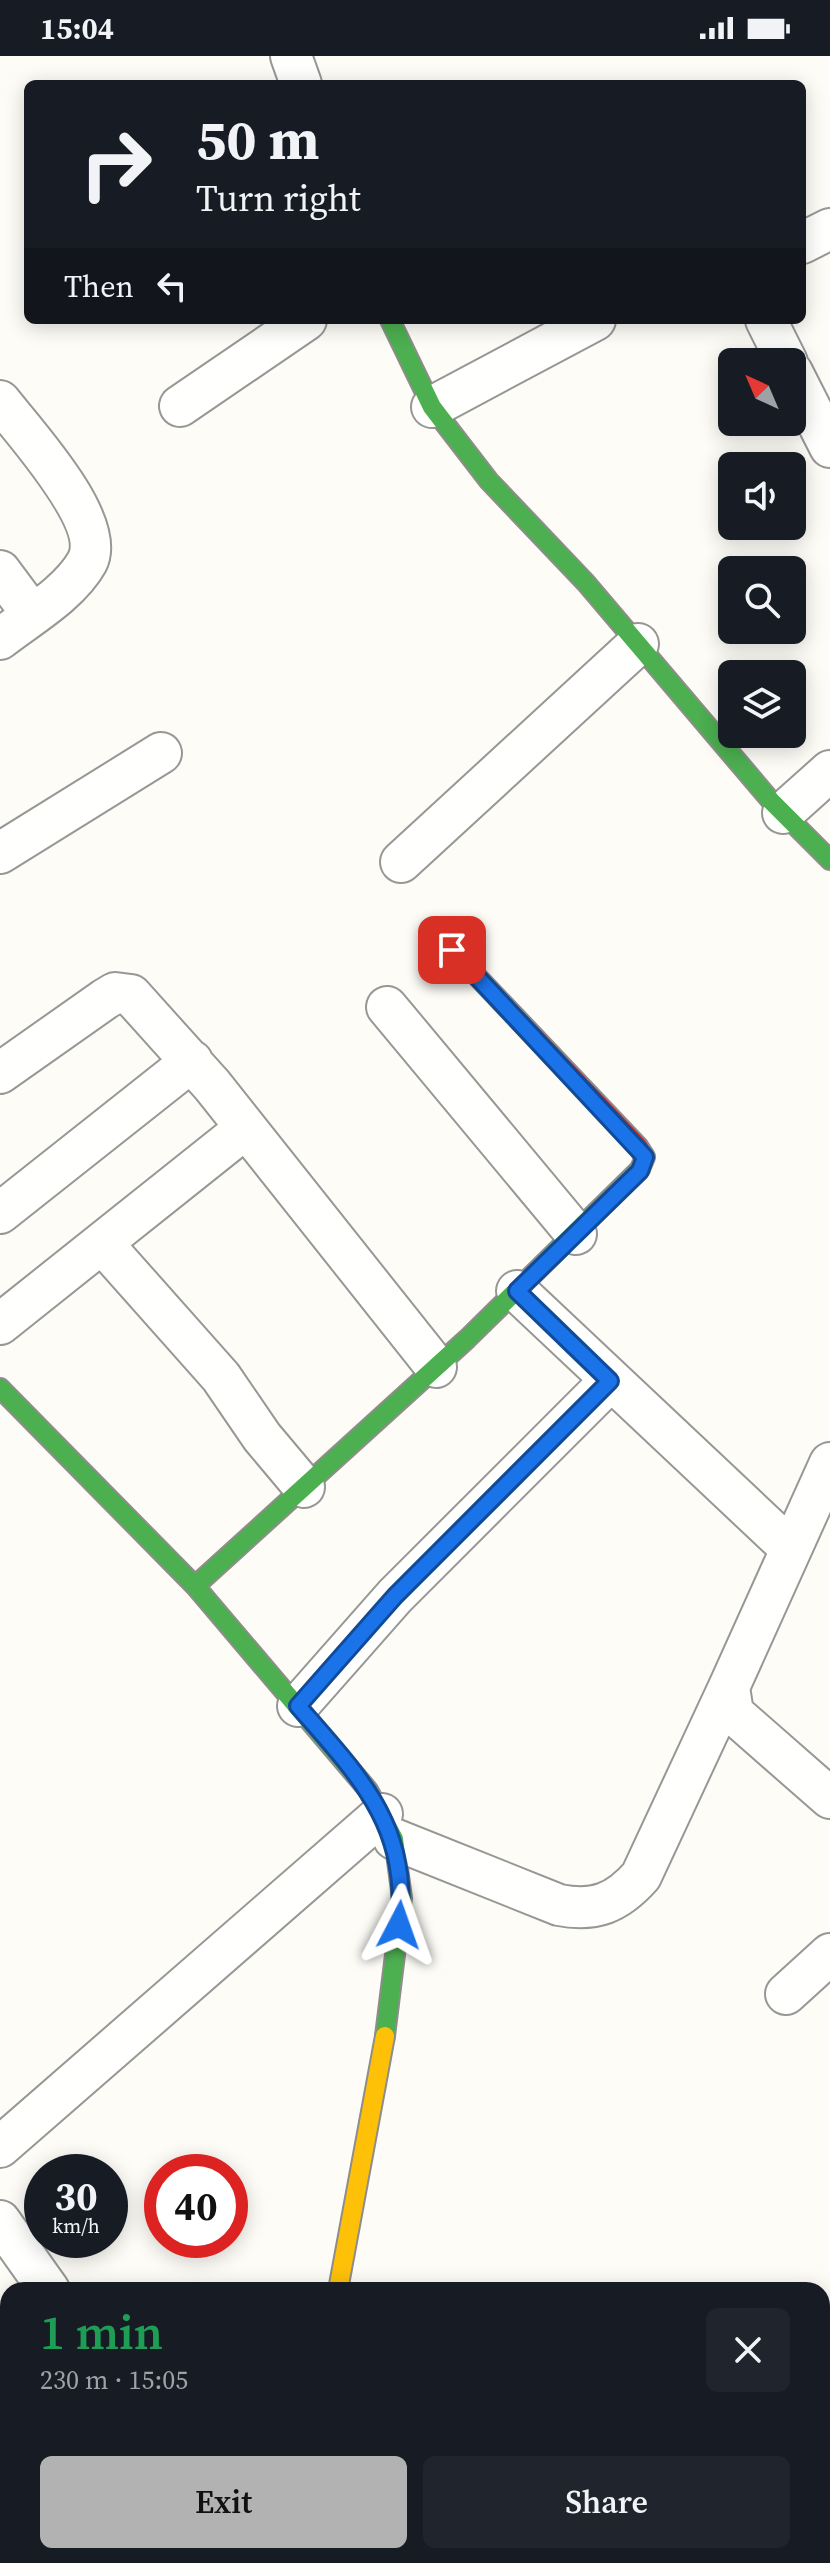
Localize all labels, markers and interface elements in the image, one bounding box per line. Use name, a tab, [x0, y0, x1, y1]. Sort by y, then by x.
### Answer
text: 15:04	[40, 8, 114, 49]
text: 50 m	[196, 101, 319, 178]
icon: right	[64, 112, 168, 216]
text: Turn right	[196, 174, 361, 223]
icon: left	[150, 264, 194, 308]
text: Then	[64, 266, 134, 307]
north arrow	[718, 348, 806, 436]
map controls	[718, 348, 806, 748]
button: sound	[718, 452, 806, 540]
button: search	[718, 556, 806, 644]
button: layers	[718, 660, 806, 748]
pin	[418, 916, 486, 984]
icon: arrive	[430, 928, 474, 972]
position arrow	[357, 1883, 441, 1967]
speed limit sign: 40	[144, 2154, 248, 2258]
text: 30	[54, 2169, 98, 2223]
text: km/h	[52, 2212, 100, 2240]
text: 1 min	[40, 2299, 163, 2365]
button: close	[706, 2308, 790, 2392]
text: 230 m · 15:05	[40, 2362, 188, 2398]
button: Exit	[40, 2456, 407, 2548]
button: Share	[423, 2456, 790, 2548]

